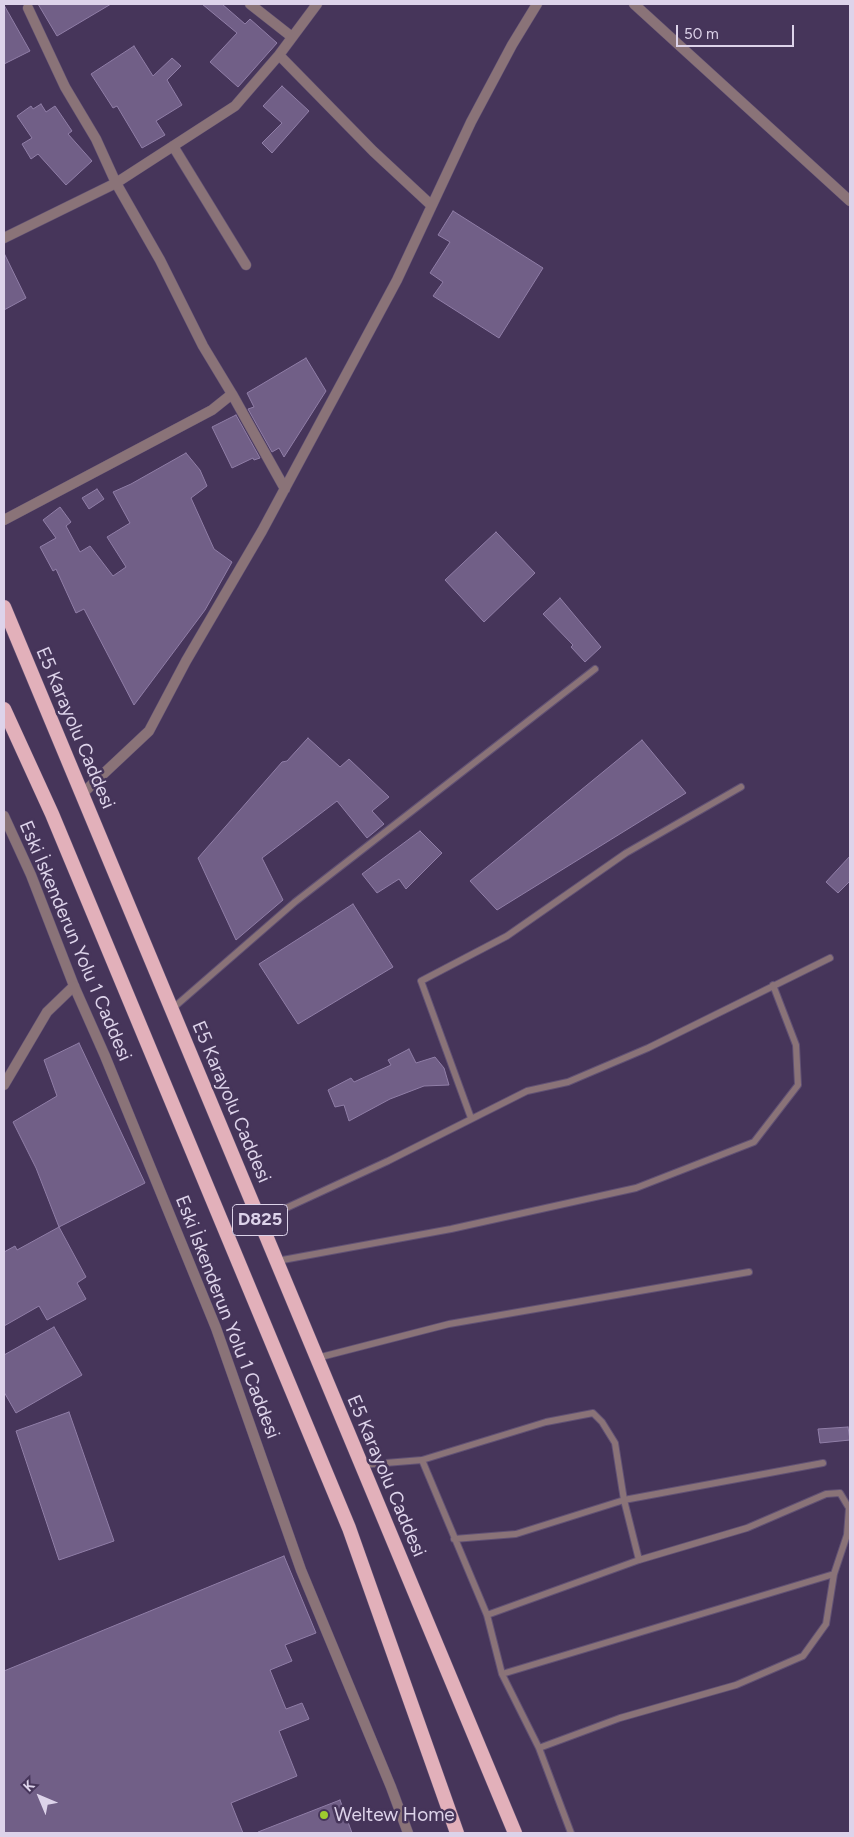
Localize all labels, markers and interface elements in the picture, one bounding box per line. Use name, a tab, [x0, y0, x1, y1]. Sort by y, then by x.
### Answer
scale bar	[679, 15, 796, 47]
text: 50 m	[684, 25, 719, 43]
street label: E5 Karayolu Caddesi	[31, 644, 119, 812]
street label: Eski İskenderun Yolu 1 Caddesi	[14, 817, 136, 1065]
street label: E5 Karayolu Caddesi	[187, 1018, 275, 1186]
street label: Eski İskenderun Yolu 1 Caddesi	[170, 1192, 284, 1442]
road number: D825	[232, 1204, 288, 1236]
street label: E5 Karayolu Caddesi	[342, 1392, 430, 1560]
north arrow	[15, 1772, 65, 1822]
text: K	[20, 1777, 38, 1795]
place label: Weltew Home	[334, 1804, 455, 1826]
marker: Weltew Home	[318, 1809, 330, 1821]

